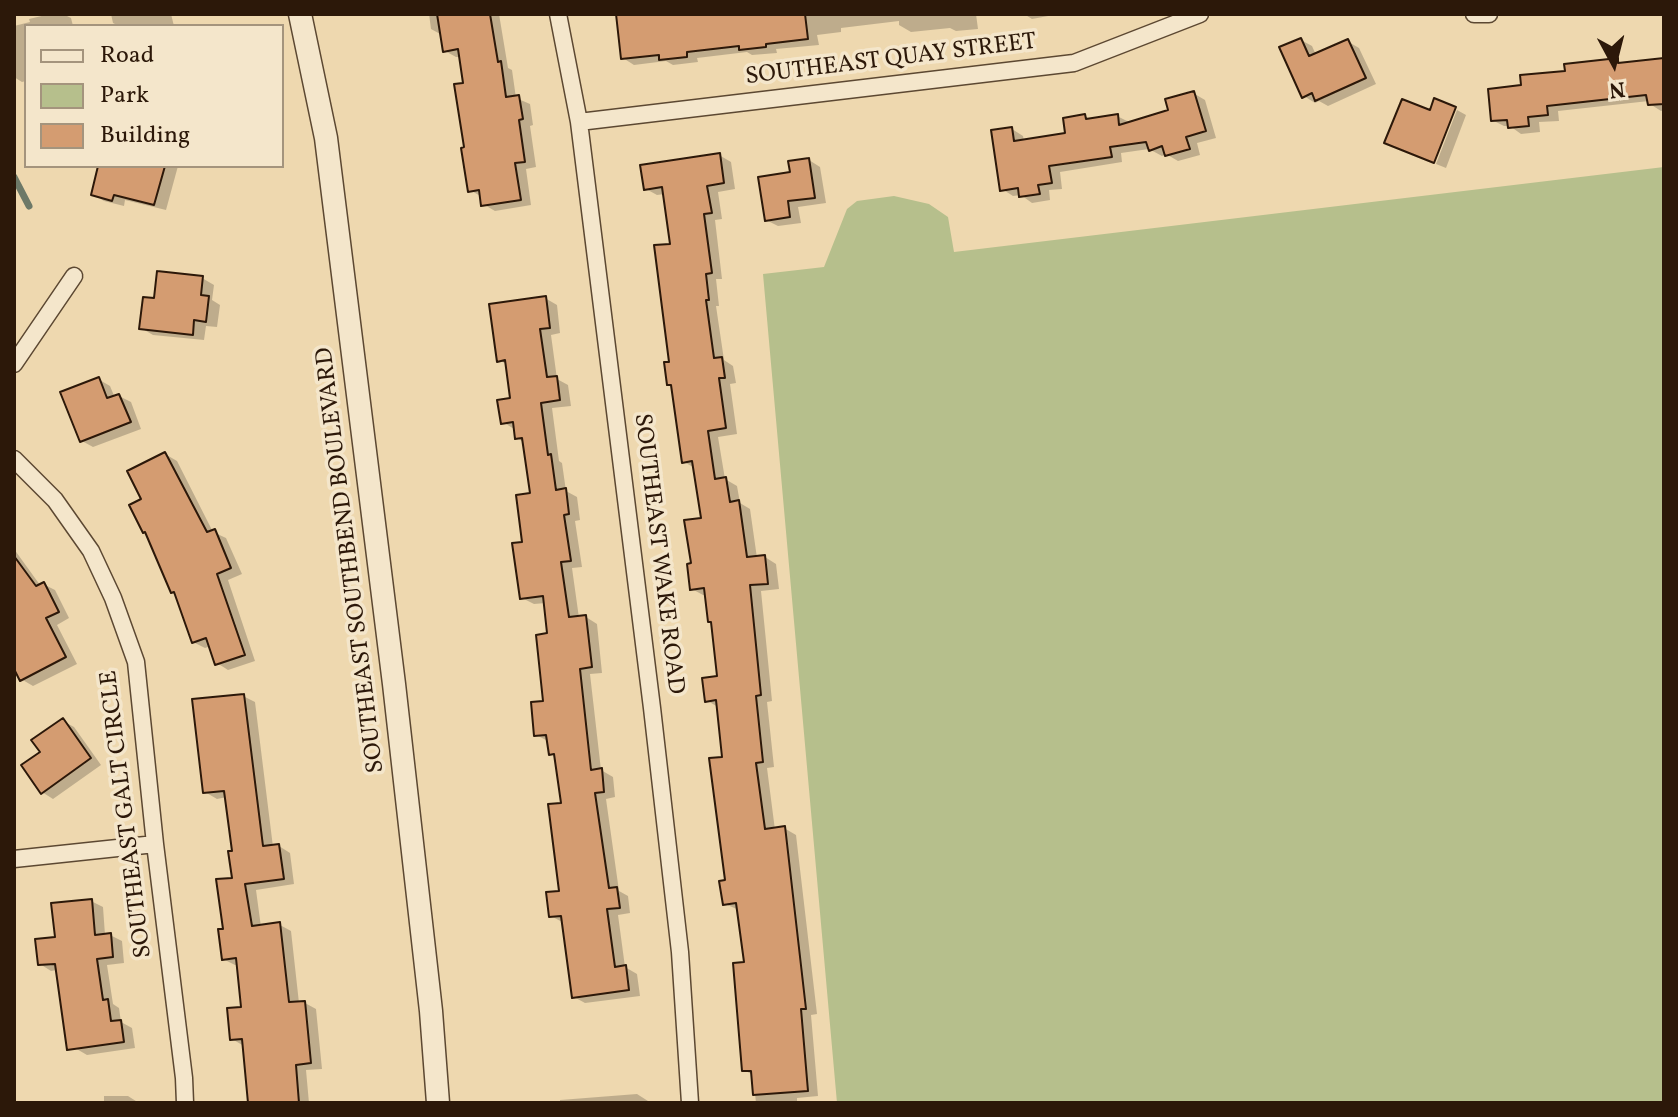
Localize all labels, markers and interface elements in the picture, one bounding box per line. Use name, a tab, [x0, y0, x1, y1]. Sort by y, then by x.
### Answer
legend	[24, 24, 284, 168]
north arrow	[1574, 24, 1654, 104]
street label: SOUTHEAST QUAY STREET	[744, 29, 1038, 93]
text: Road	[100, 39, 154, 73]
text: N	[1607, 72, 1627, 105]
text: Park	[100, 79, 149, 113]
text: Building	[100, 119, 190, 153]
street label: SOUTHEAST SOUTHBEND BOULEVARD	[312, 345, 392, 775]
street label: SOUTHEAST WAKE ROAD	[625, 412, 689, 696]
street label: SOUTHEAST GALT CIRCLE	[96, 668, 160, 960]

